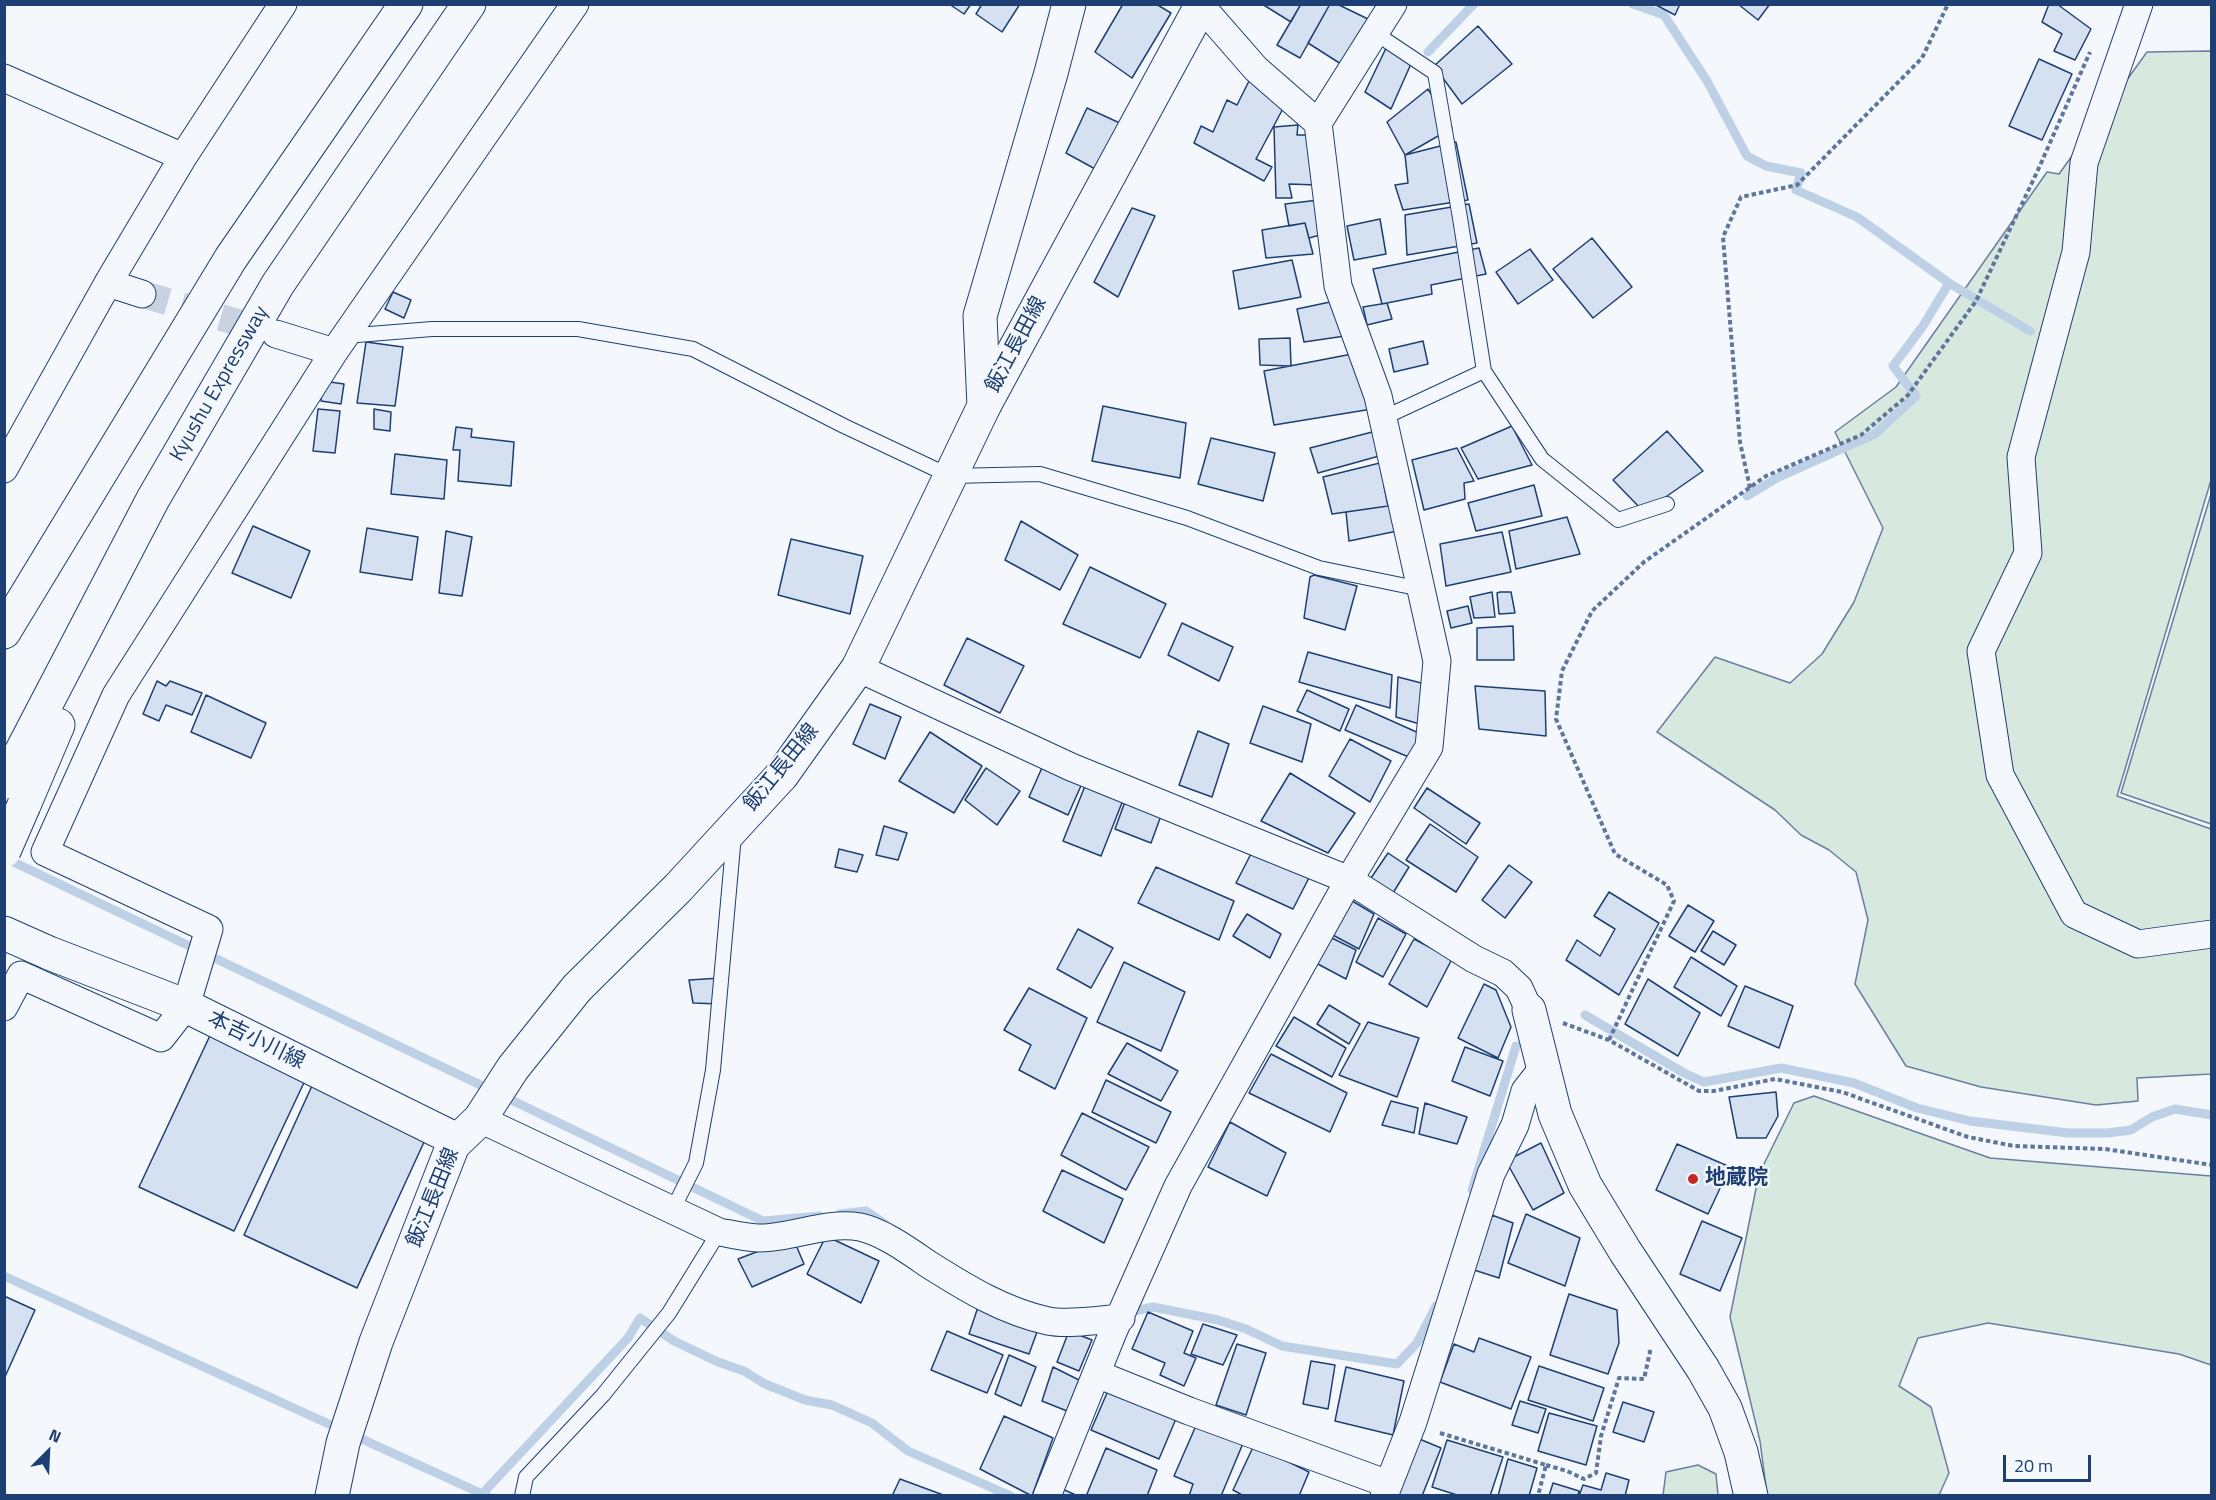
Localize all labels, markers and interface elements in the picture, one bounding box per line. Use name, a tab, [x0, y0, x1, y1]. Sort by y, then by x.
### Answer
street label: 飯江長田線	[981, 293, 1053, 397]
street label: Kyushu Expressway	[165, 302, 275, 466]
street label: 飯江長田線	[739, 719, 825, 817]
street label: 本吉小川線	[203, 1007, 309, 1075]
street label: 飯江長田線	[403, 1145, 465, 1251]
place label: 地蔵院	[1705, 1166, 1768, 1192]
marker: 地蔵院	[1686, 1172, 1700, 1186]
north arrow	[18, 1422, 78, 1482]
text: N	[45, 1422, 65, 1449]
scale bar	[2006, 1443, 2094, 1481]
text: 20 m	[2014, 1452, 2053, 1479]

